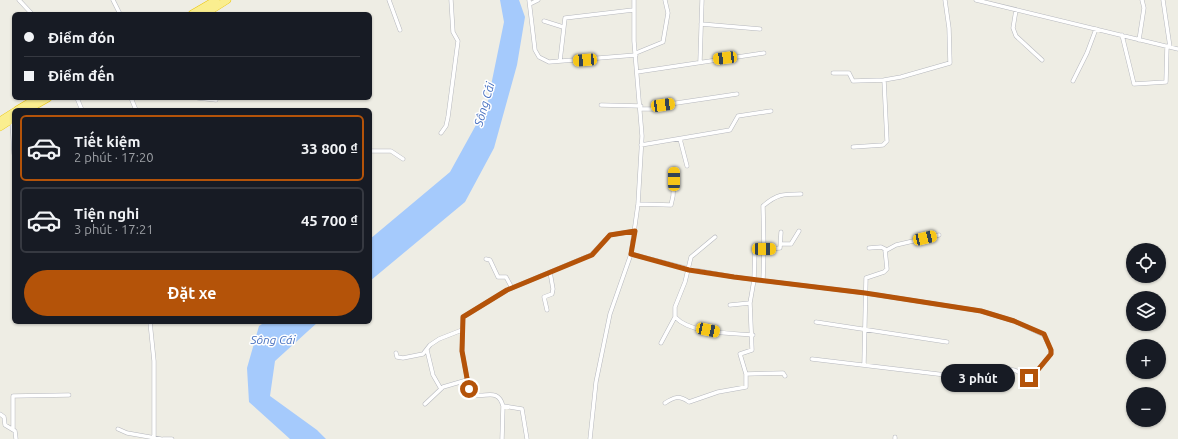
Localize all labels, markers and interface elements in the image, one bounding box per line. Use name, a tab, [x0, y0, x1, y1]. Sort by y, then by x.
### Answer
text: Điểm đón	[48, 29, 115, 46]
car	[712, 51, 738, 65]
car	[573, 53, 597, 67]
text: Điểm đến	[48, 67, 115, 84]
water label: Sông Cái	[471, 80, 497, 128]
car	[650, 97, 676, 113]
icon: car	[26, 130, 62, 166]
text: Tiết kiệm	[74, 133, 140, 150]
text: 33 800 ₫	[301, 140, 358, 157]
text: 2 phút · 17:20	[74, 150, 154, 164]
car	[668, 167, 680, 191]
icon: car	[26, 202, 62, 238]
text: Tiện nghi	[74, 205, 139, 222]
text: 45 700 ₫	[301, 212, 358, 229]
text: 3 phút · 17:21	[74, 222, 154, 236]
car	[912, 229, 938, 247]
car	[752, 243, 776, 255]
map controls	[1126, 243, 1166, 427]
button: locate	[1126, 243, 1166, 283]
button: Đặt xe	[24, 270, 360, 316]
button: layers	[1126, 291, 1166, 331]
car	[695, 322, 721, 338]
water label: Sông Cái	[249, 333, 297, 346]
button: +	[1126, 339, 1166, 379]
callout: 3 phút	[941, 364, 1015, 392]
route end	[1020, 369, 1038, 387]
text: 3 phút	[958, 371, 998, 385]
route start	[460, 380, 478, 398]
button: −	[1126, 387, 1166, 427]

